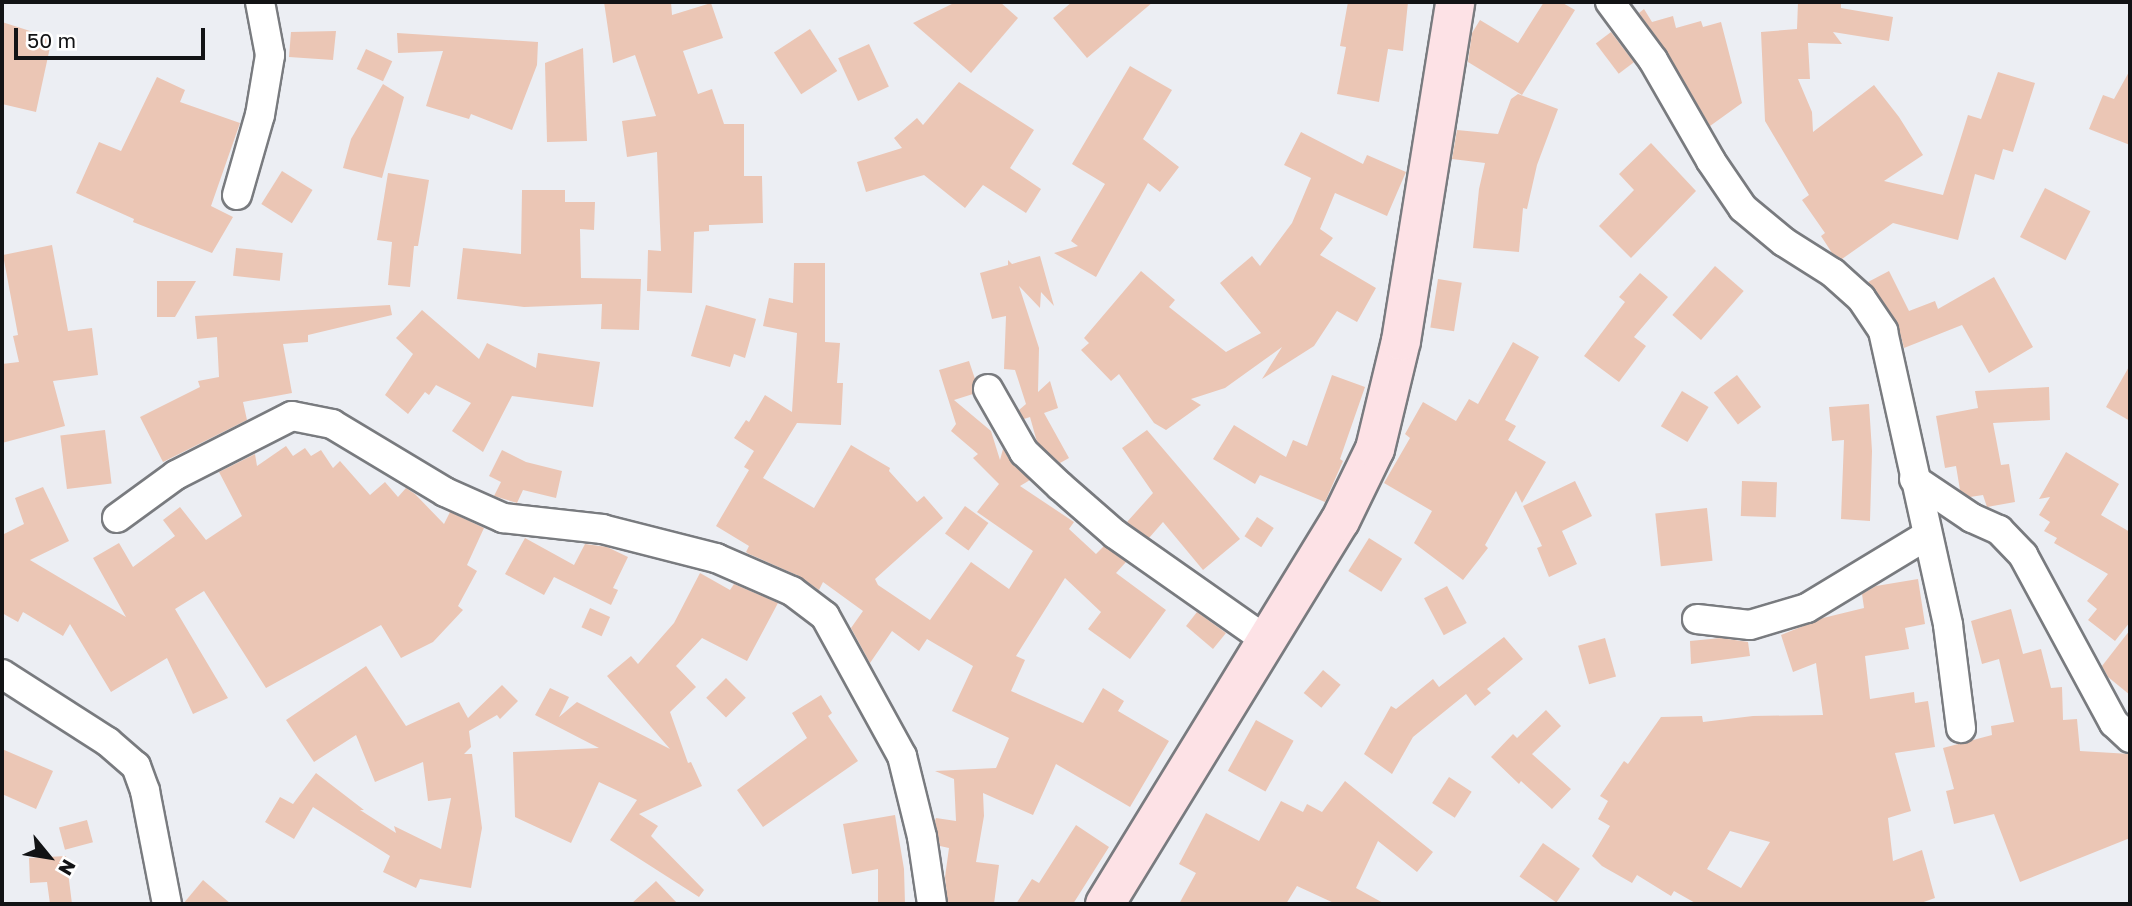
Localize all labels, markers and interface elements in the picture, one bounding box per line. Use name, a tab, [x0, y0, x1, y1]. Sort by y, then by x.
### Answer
scale bar	[18, 14, 208, 58]
text: 50 m	[27, 27, 76, 53]
north arrow	[14, 822, 84, 892]
text: N	[54, 856, 81, 880]

